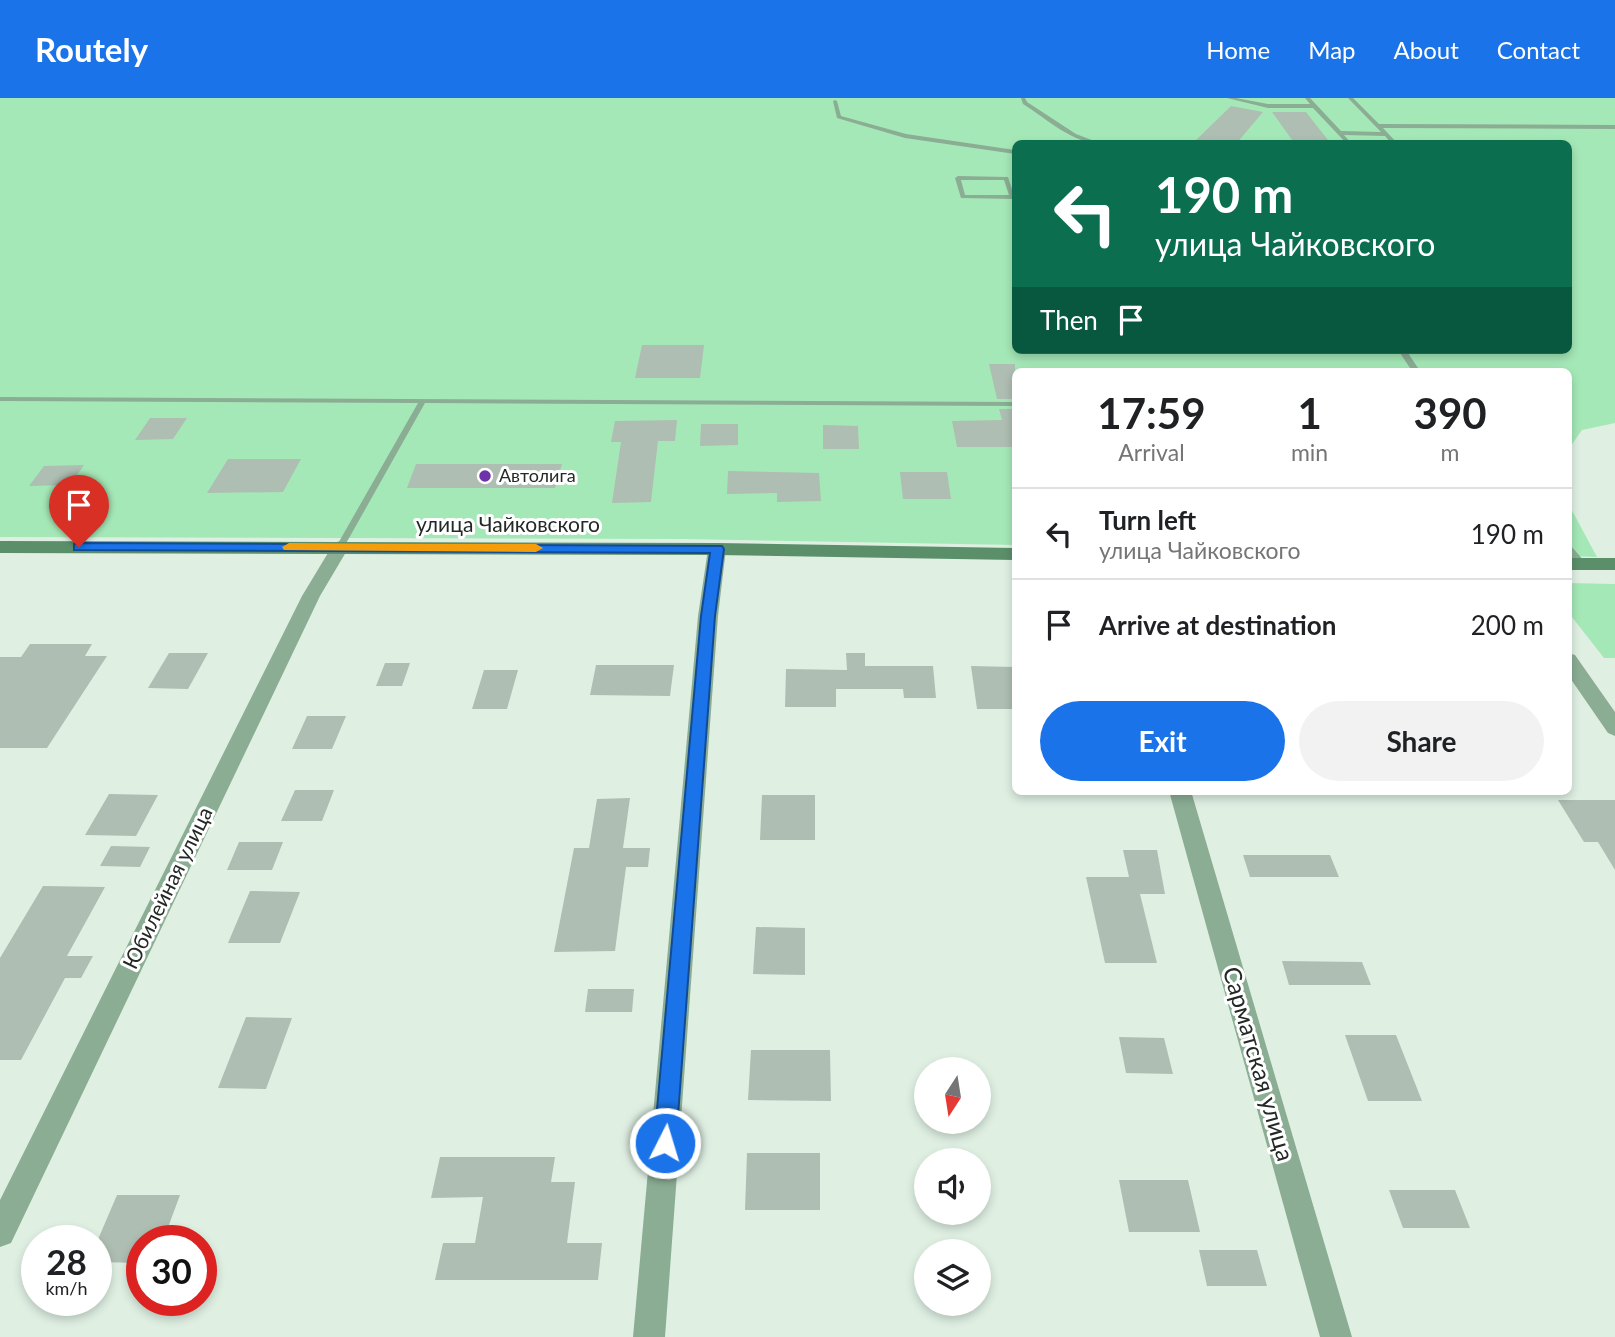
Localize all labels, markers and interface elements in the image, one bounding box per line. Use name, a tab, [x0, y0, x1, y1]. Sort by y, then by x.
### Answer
text: Routely	[35, 29, 148, 69]
text: Home	[1206, 35, 1270, 64]
text: Map	[1308, 35, 1356, 64]
text: About	[1394, 35, 1459, 64]
text: Contact	[1497, 35, 1580, 64]
text: 190 m	[1155, 165, 1293, 223]
icon: left	[1040, 168, 1131, 259]
text: улица Чайковского	[1155, 224, 1436, 263]
icon: arrive	[1112, 301, 1150, 339]
text: Then	[1040, 304, 1098, 336]
text: 17:59	[1097, 388, 1206, 438]
text: 1	[1297, 388, 1322, 438]
text: 390	[1414, 388, 1487, 438]
text: Arrival	[1118, 438, 1185, 466]
text: min	[1291, 438, 1328, 466]
text: m	[1441, 438, 1460, 466]
place label: Автолига	[499, 464, 576, 486]
marker: Автолига	[477, 468, 493, 484]
pin	[49, 475, 109, 547]
icon: arrive	[60, 486, 98, 524]
text: Turn left	[1099, 504, 1196, 536]
street label: улица Чайковского	[416, 511, 600, 536]
icon: left	[1040, 515, 1078, 553]
text: 190 m	[1471, 518, 1544, 550]
text: улица Чайковского	[1099, 536, 1301, 564]
icon: arrive	[1040, 606, 1078, 644]
text: Arrive at destination	[1099, 609, 1336, 641]
text: 200 m	[1471, 609, 1544, 641]
button: Exit	[1040, 701, 1285, 781]
button: Share	[1299, 701, 1544, 781]
street label: Юбилейная улица	[117, 802, 217, 972]
street label: Сарматская улица	[1218, 963, 1301, 1164]
north arrow	[914, 1057, 990, 1134]
map controls	[914, 1057, 991, 1316]
position arrow	[628, 1106, 702, 1180]
button: sound	[914, 1148, 991, 1225]
speed limit sign: 30	[126, 1225, 217, 1316]
button: layers	[914, 1239, 991, 1316]
text: 28	[46, 1240, 87, 1282]
text: km/h	[45, 1277, 88, 1299]

